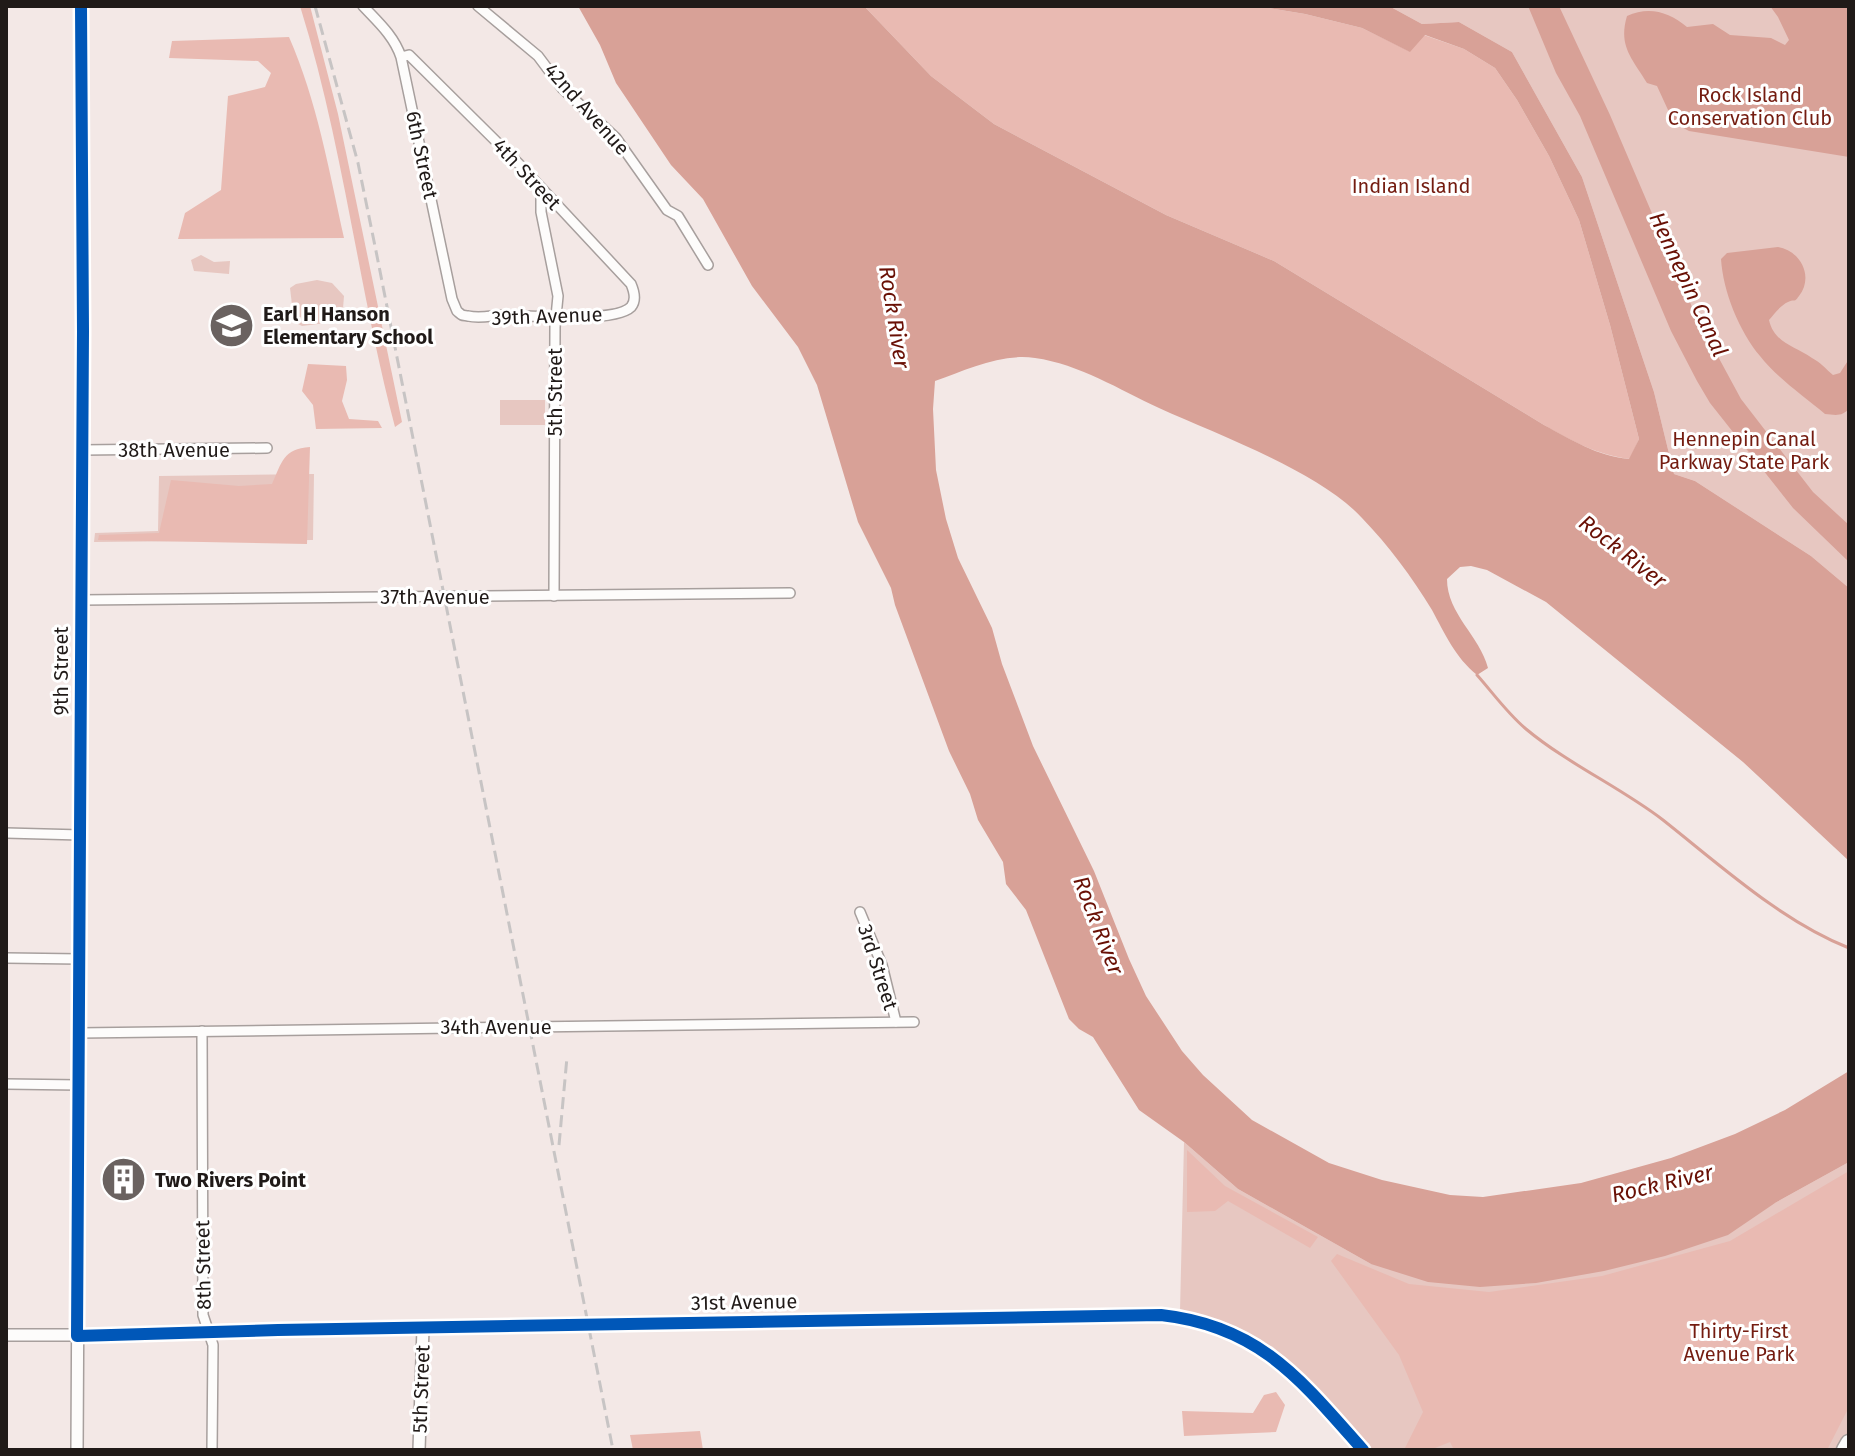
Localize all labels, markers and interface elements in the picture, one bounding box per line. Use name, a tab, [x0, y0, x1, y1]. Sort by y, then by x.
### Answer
street label: 42nd Avenue	[539, 58, 635, 160]
park label: Rock Island Conservation Club	[1668, 83, 1832, 130]
street label: 6th Street	[401, 109, 443, 202]
street label: 4th Street	[488, 133, 567, 215]
park label: Indian Island	[1352, 174, 1470, 198]
water label: Hennepin Canal	[1643, 208, 1734, 361]
water label: Rock River	[873, 264, 916, 371]
school or university icon: Earl H Hanson Elementary School	[208, 301, 256, 349]
place label: Earl H Hanson Elementary School	[263, 302, 433, 349]
street label: 39th Avenue	[491, 302, 603, 330]
street label: 5th Street	[543, 347, 567, 436]
park label: Hennepin Canal Parkway State Park	[1659, 427, 1830, 474]
street label: 38th Avenue	[118, 438, 230, 462]
water label: Rock River	[1574, 509, 1672, 594]
street label: 37th Avenue	[380, 585, 490, 609]
street label: 9th Street	[49, 626, 73, 716]
water label: Rock River	[1067, 872, 1130, 979]
street label: 3rd Street	[853, 921, 903, 1014]
street label: 34th Avenue	[440, 1015, 552, 1039]
building icon: Two Rivers Point	[100, 1156, 148, 1204]
water label: Rock River	[1609, 1159, 1716, 1208]
place label: Two Rivers Point	[155, 1168, 306, 1192]
street label: 8th Street	[190, 1219, 216, 1310]
street label: 31st Avenue	[691, 1289, 797, 1315]
park label: Thirty-First Avenue Park	[1683, 1319, 1795, 1366]
street label: 5th Street	[407, 1344, 435, 1434]

